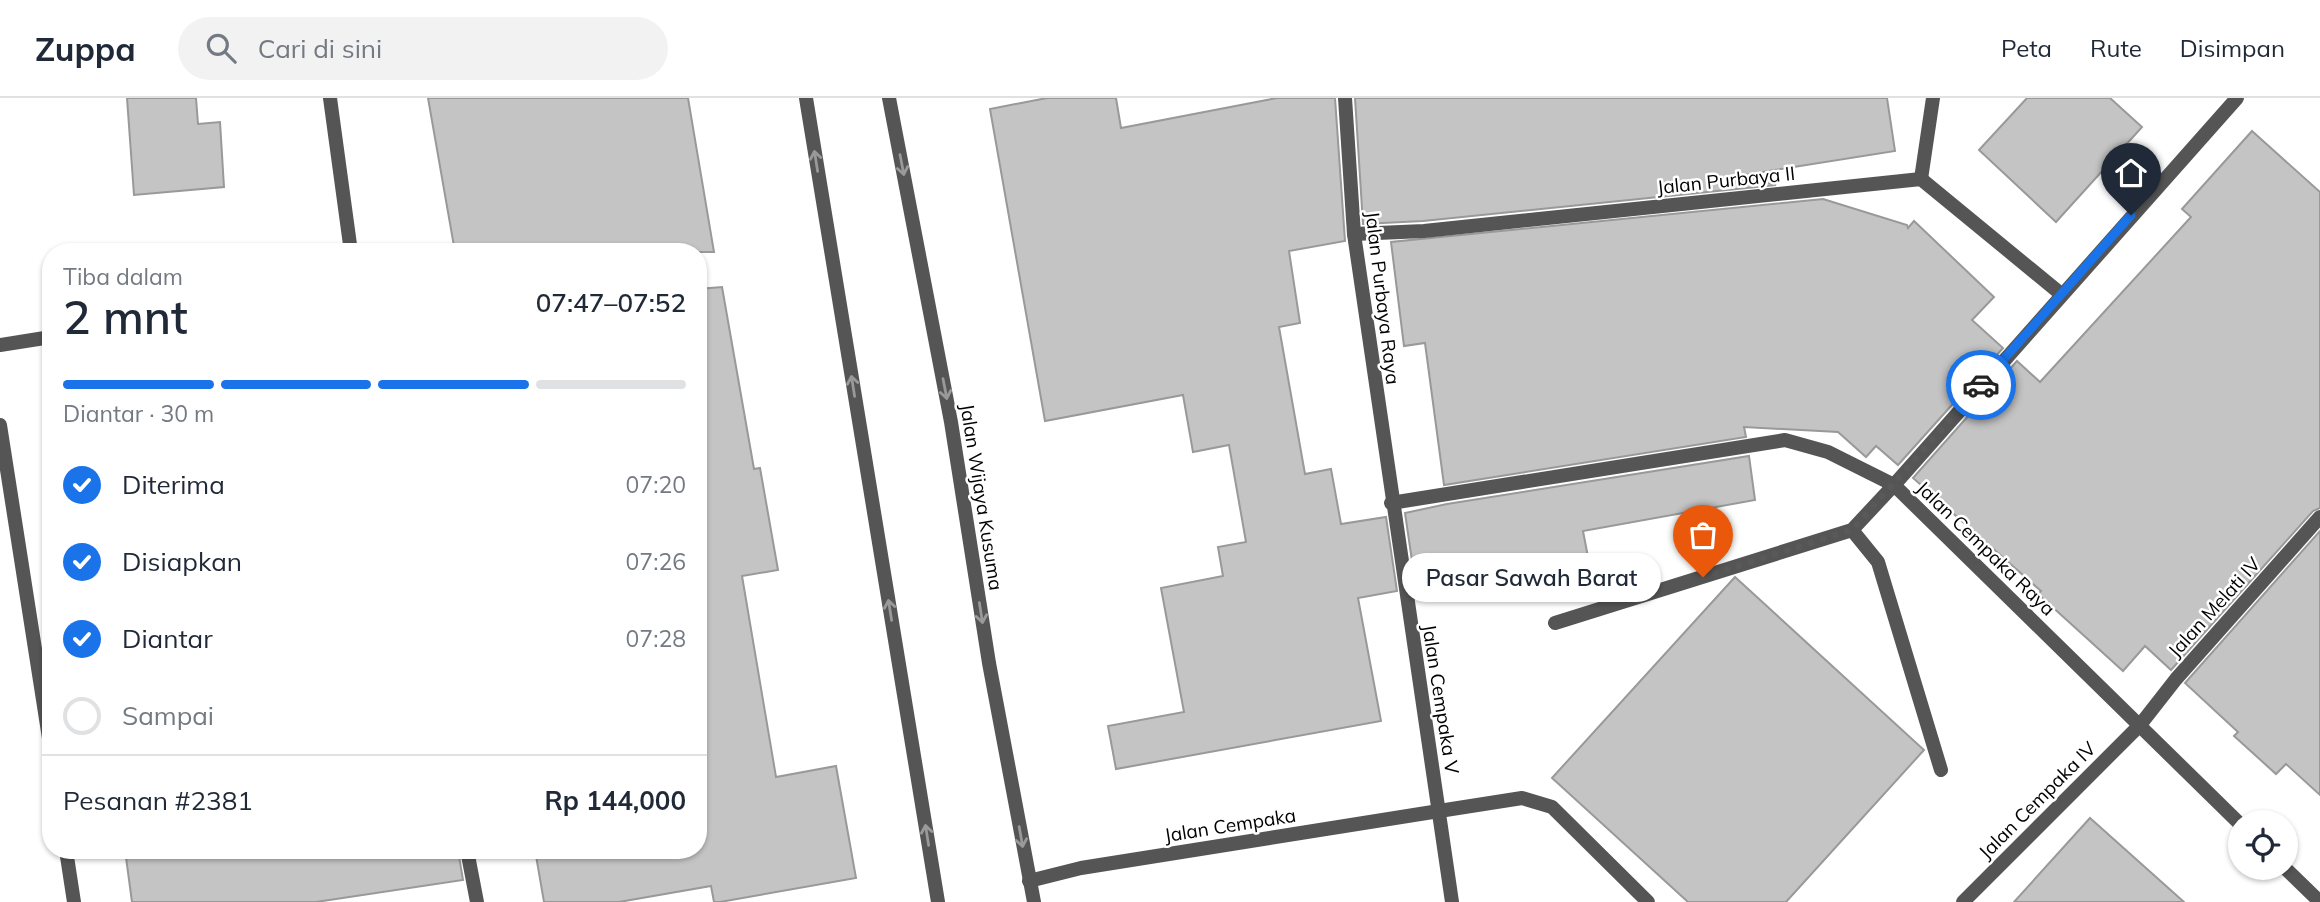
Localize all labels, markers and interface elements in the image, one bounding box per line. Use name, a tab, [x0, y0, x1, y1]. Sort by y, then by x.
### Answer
search box	[178, 17, 668, 80]
text: Zuppa	[35, 28, 136, 69]
icon: search	[202, 29, 240, 67]
text: Cari di sini	[258, 32, 382, 65]
text: Peta	[2001, 33, 2052, 63]
text: Rute	[2090, 33, 2142, 63]
text: Disimpan	[2180, 33, 2285, 63]
pin	[2101, 143, 2161, 215]
one-way arrow	[809, 150, 822, 173]
one-way arrow	[896, 153, 909, 176]
icon: home	[2112, 154, 2150, 192]
street label: Jalan Purbaya II	[1656, 161, 1796, 199]
street label: Jalan Purbaya Raya	[1360, 210, 1406, 386]
text: Tiba dalam	[63, 262, 183, 291]
text: 07:47–07:52	[536, 286, 686, 319]
text: 2 mnt	[63, 288, 188, 346]
courier	[1946, 350, 2016, 420]
icon: car	[1962, 366, 2000, 404]
one-way arrow	[846, 375, 859, 398]
one-way arrow	[938, 377, 952, 400]
text: Diantar · 30 m	[63, 399, 214, 428]
street label: Jalan Wijaya Kusuma	[955, 402, 1009, 592]
icon: check	[63, 466, 101, 504]
text: Diterima	[122, 468, 225, 501]
text: 07:20	[626, 470, 686, 499]
street label: Jalan Cempaka Raya	[1912, 476, 2060, 620]
pin	[1673, 505, 1733, 577]
icon: bag	[1684, 516, 1722, 554]
icon: check	[63, 543, 101, 581]
text: Disiapkan	[122, 545, 242, 578]
text: 07:26	[626, 547, 686, 576]
street label: Jalan Melati IV	[2163, 551, 2266, 662]
callout: Pasar Sawah Barat	[1402, 552, 1661, 602]
text: Pasar Sawah Barat	[1426, 563, 1637, 592]
one-way arrow	[883, 599, 896, 622]
one-way arrow	[975, 601, 988, 624]
icon: check	[63, 620, 101, 658]
text: Diantar	[122, 622, 213, 655]
street label: Jalan Cempaka V	[1417, 622, 1465, 776]
text: 07:28	[626, 624, 686, 653]
text: Sampai	[122, 699, 214, 732]
street label: Jalan Cempaka IV	[1973, 736, 2101, 864]
text: Pesanan #2381	[63, 784, 253, 817]
text: Rp 144,000	[544, 784, 686, 817]
street label: Jalan Cempaka	[1162, 803, 1298, 847]
map controls	[2228, 810, 2298, 880]
button: locate	[2228, 810, 2298, 880]
one-way arrow	[920, 824, 933, 847]
one-way arrow	[1015, 825, 1028, 848]

